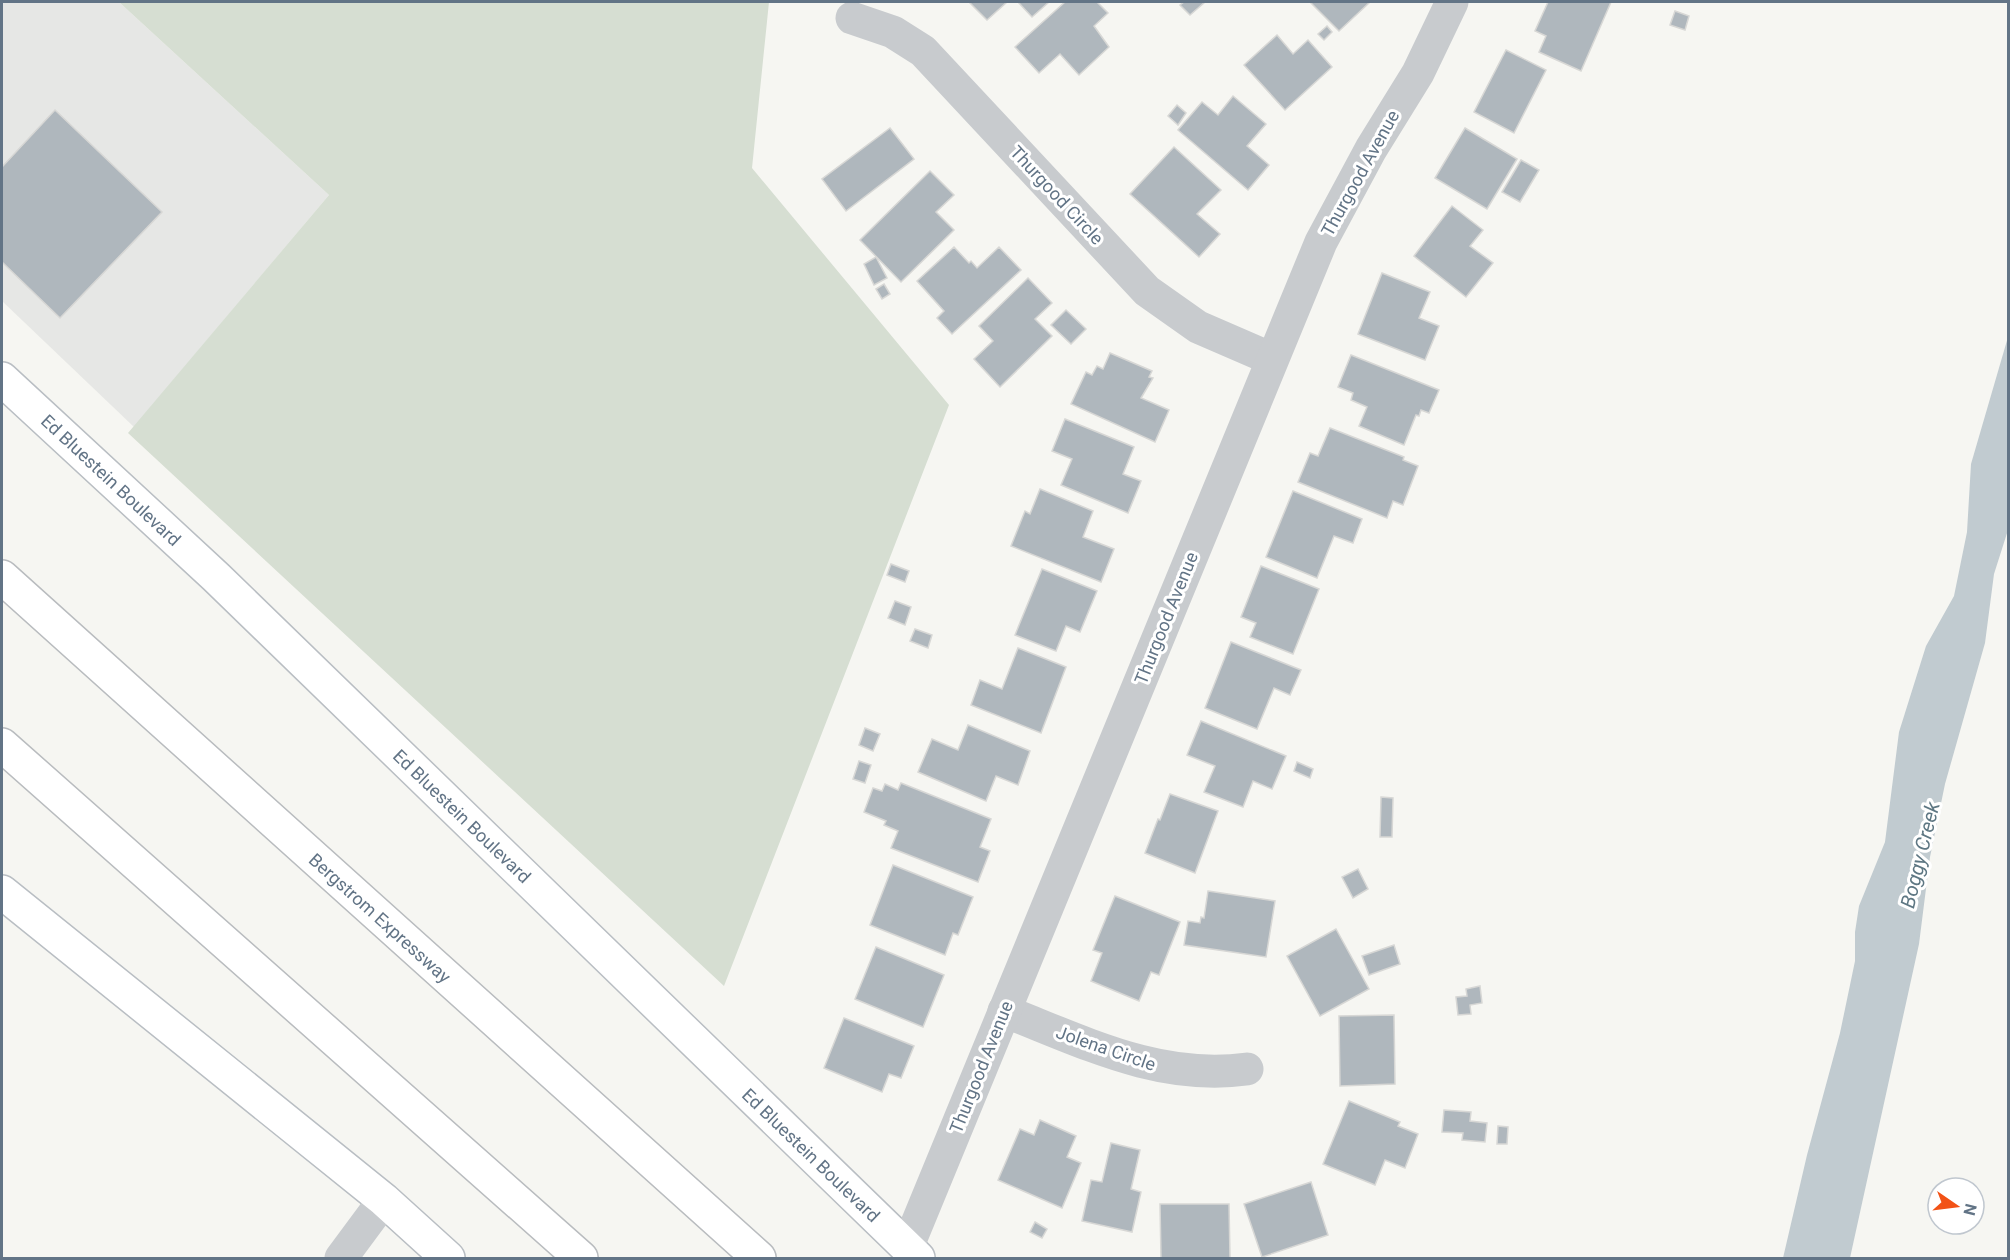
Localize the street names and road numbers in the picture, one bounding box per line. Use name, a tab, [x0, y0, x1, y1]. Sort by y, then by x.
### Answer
street label: Thurgood Avenue	[1317, 106, 1403, 240]
street label: Thurgood Circle	[1006, 141, 1108, 249]
street label: Ed Bluestein Boulevard	[37, 410, 185, 550]
street label: Thurgood Avenue	[1130, 549, 1202, 687]
street label: Ed Bluestein Boulevard	[389, 745, 535, 887]
street label: Bergstrom Expressway	[305, 849, 456, 987]
street label: Thurgood Avenue	[945, 998, 1017, 1136]
street label: Jolena Circle	[1054, 1021, 1158, 1075]
street label: Ed Bluestein Boulevard	[738, 1084, 884, 1226]

